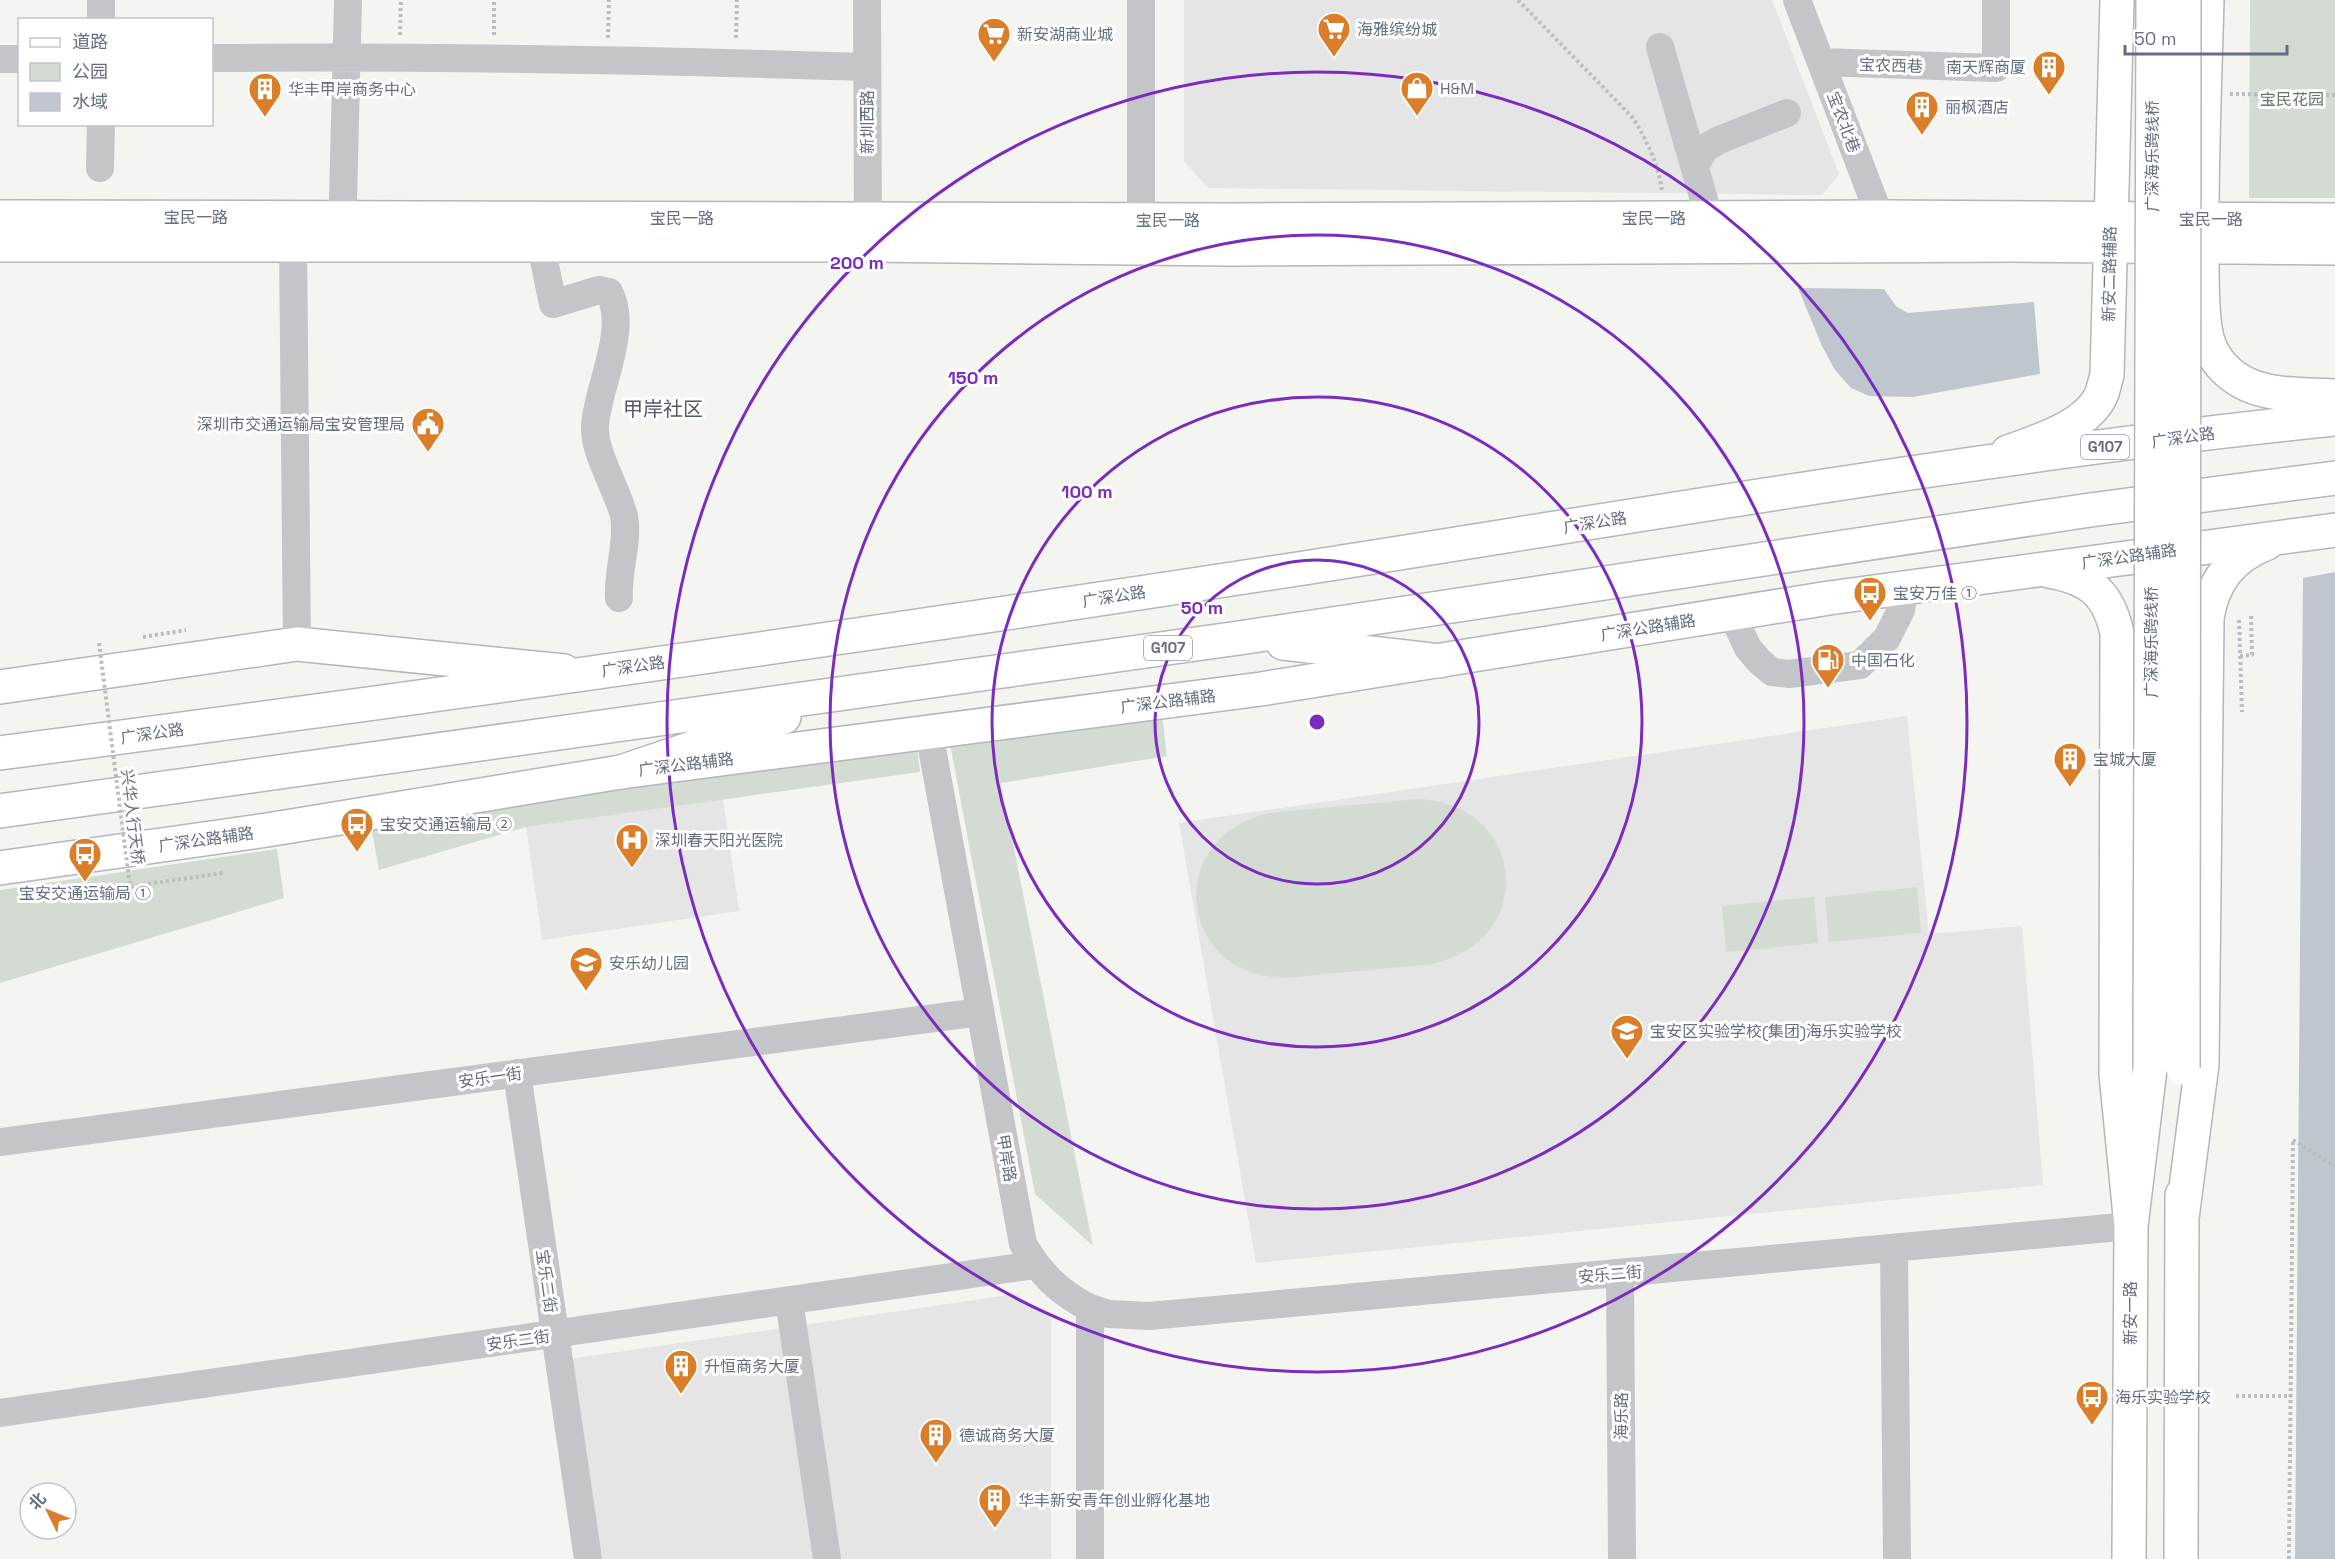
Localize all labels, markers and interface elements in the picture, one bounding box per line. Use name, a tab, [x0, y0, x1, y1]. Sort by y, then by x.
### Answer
supermarket icon: 海雅缤纷城	[1316, 11, 1352, 58]
supermarket icon: 新安湖商业城	[976, 16, 1012, 63]
legend	[18, 18, 213, 126]
scale bar	[2125, 18, 2287, 56]
place label: 海雅缤纷城	[1357, 19, 1437, 40]
place label: 新安湖商业城	[1017, 24, 1113, 45]
text: 50 m	[2134, 27, 2176, 50]
text: 道路	[72, 30, 108, 53]
building icon: 南天辉商厦	[2031, 49, 2067, 96]
street label: 宝农西巷	[1859, 54, 1923, 77]
place label: 南天辉商厦	[1946, 57, 2026, 78]
text: 公园	[72, 60, 108, 83]
shop icon: H&M	[1399, 70, 1435, 117]
building icon: 华丰甲岸商务中心	[247, 71, 283, 118]
place label: H&M	[1440, 78, 1474, 99]
place label: 华丰甲岸商务中心	[288, 79, 416, 100]
street label: 宝农北巷	[1822, 89, 1865, 156]
building icon: 丽枫酒店	[1904, 89, 1940, 136]
park label: 宝民花园	[2260, 89, 2324, 110]
text: 水域	[72, 90, 108, 113]
street label: 新圳西路	[857, 90, 878, 154]
place label: 丽枫酒店	[1945, 97, 2009, 118]
street label: 广深海乐跨线桥	[2142, 100, 2163, 212]
street label: 宝民一路	[164, 207, 228, 228]
street label: 宝民一路	[650, 208, 714, 229]
street label: 宝民一路	[1622, 208, 1686, 229]
street label: 宝民一路	[2179, 209, 2243, 230]
street label: 宝民一路	[1136, 210, 1200, 231]
street label: 新安二路辅路	[2098, 226, 2121, 322]
text: 200 m	[830, 251, 884, 274]
text: 150 m	[948, 366, 998, 389]
district label: 甲岸社区	[623, 396, 703, 422]
public building icon: 深圳市交通运输局宝安管理局	[410, 406, 446, 453]
place label: 深圳市交通运输局宝安管理局	[197, 414, 405, 435]
street label: 广深公路	[2150, 423, 2216, 452]
road number: G107	[2081, 435, 2129, 459]
text: 100 m	[1061, 480, 1113, 503]
street label: 广深公路	[1562, 507, 1628, 538]
street label: 广深公路辅路	[2080, 539, 2178, 574]
bus stop icon: 宝安万佳 ①	[1852, 575, 1888, 622]
street label: 广深公路	[1081, 581, 1147, 612]
place label: 宝安万佳 ①	[1893, 583, 1977, 604]
street label: 广深海乐跨线桥	[2141, 586, 2162, 698]
text: 50 m	[1181, 596, 1223, 619]
street label: 广深公路辅路	[1599, 610, 1697, 645]
road number: G107	[1144, 636, 1192, 660]
fuel station icon: 中国石化	[1810, 642, 1846, 689]
place label: 中国石化	[1851, 650, 1915, 671]
street label: 广深公路	[600, 652, 666, 681]
street label: 广深公路辅路	[1119, 685, 1217, 718]
centre of rings	[1307, 712, 1327, 732]
street label: 广深公路	[119, 719, 185, 748]
building icon: 宝城大厦	[2052, 741, 2088, 788]
street label: 广深公路辅路	[637, 748, 735, 781]
place label: 宝城大厦	[2093, 749, 2157, 770]
street label: 兴华人行天桥	[116, 768, 149, 866]
bus stop icon: 宝安交通运输局 ②	[339, 806, 375, 853]
place label: 宝安交通运输局 ②	[380, 814, 512, 835]
street label: 广深公路辅路	[157, 822, 255, 857]
hospital icon: 深圳春天阳光医院	[614, 822, 650, 869]
place label: 深圳春天阳光医院	[655, 830, 783, 851]
bus stop icon: 宝安交通运输局 ①	[67, 836, 103, 883]
place label: 宝安交通运输局 ①	[19, 883, 151, 904]
school or university icon: 安乐幼儿园	[568, 945, 604, 992]
place label: 安乐幼儿园	[609, 953, 689, 974]
school or university icon: 宝安区实验学校(集团)海乐实验学校	[1609, 1013, 1645, 1060]
place label: 宝安区实验学校(集团)海乐实验学校	[1650, 1021, 1902, 1042]
street label: 安乐一街	[457, 1063, 523, 1092]
street label: 甲岸路	[992, 1133, 1021, 1184]
street label: 宝乐二街	[532, 1248, 561, 1314]
street label: 安乐二街	[1577, 1261, 1643, 1288]
street label: 新安一路	[2120, 1281, 2141, 1345]
street label: 安乐二街	[485, 1326, 551, 1355]
building icon: 升恒商务大厦	[663, 1348, 699, 1395]
place label: 升恒商务大厦	[704, 1356, 800, 1377]
bus stop icon: 海乐实验学校	[2074, 1379, 2110, 1426]
place label: 海乐实验学校	[2115, 1387, 2211, 1408]
street label: 海乐路	[1611, 1392, 1632, 1440]
building icon: 德诚商务大厦	[918, 1417, 954, 1464]
place label: 德诚商务大厦	[959, 1425, 1055, 1446]
north arrow	[18, 1481, 78, 1541]
building icon: 华丰新安青年创业孵化基地	[977, 1482, 1013, 1529]
text: 北	[24, 1488, 51, 1514]
place label: 华丰新安青年创业孵化基地	[1018, 1490, 1210, 1511]

